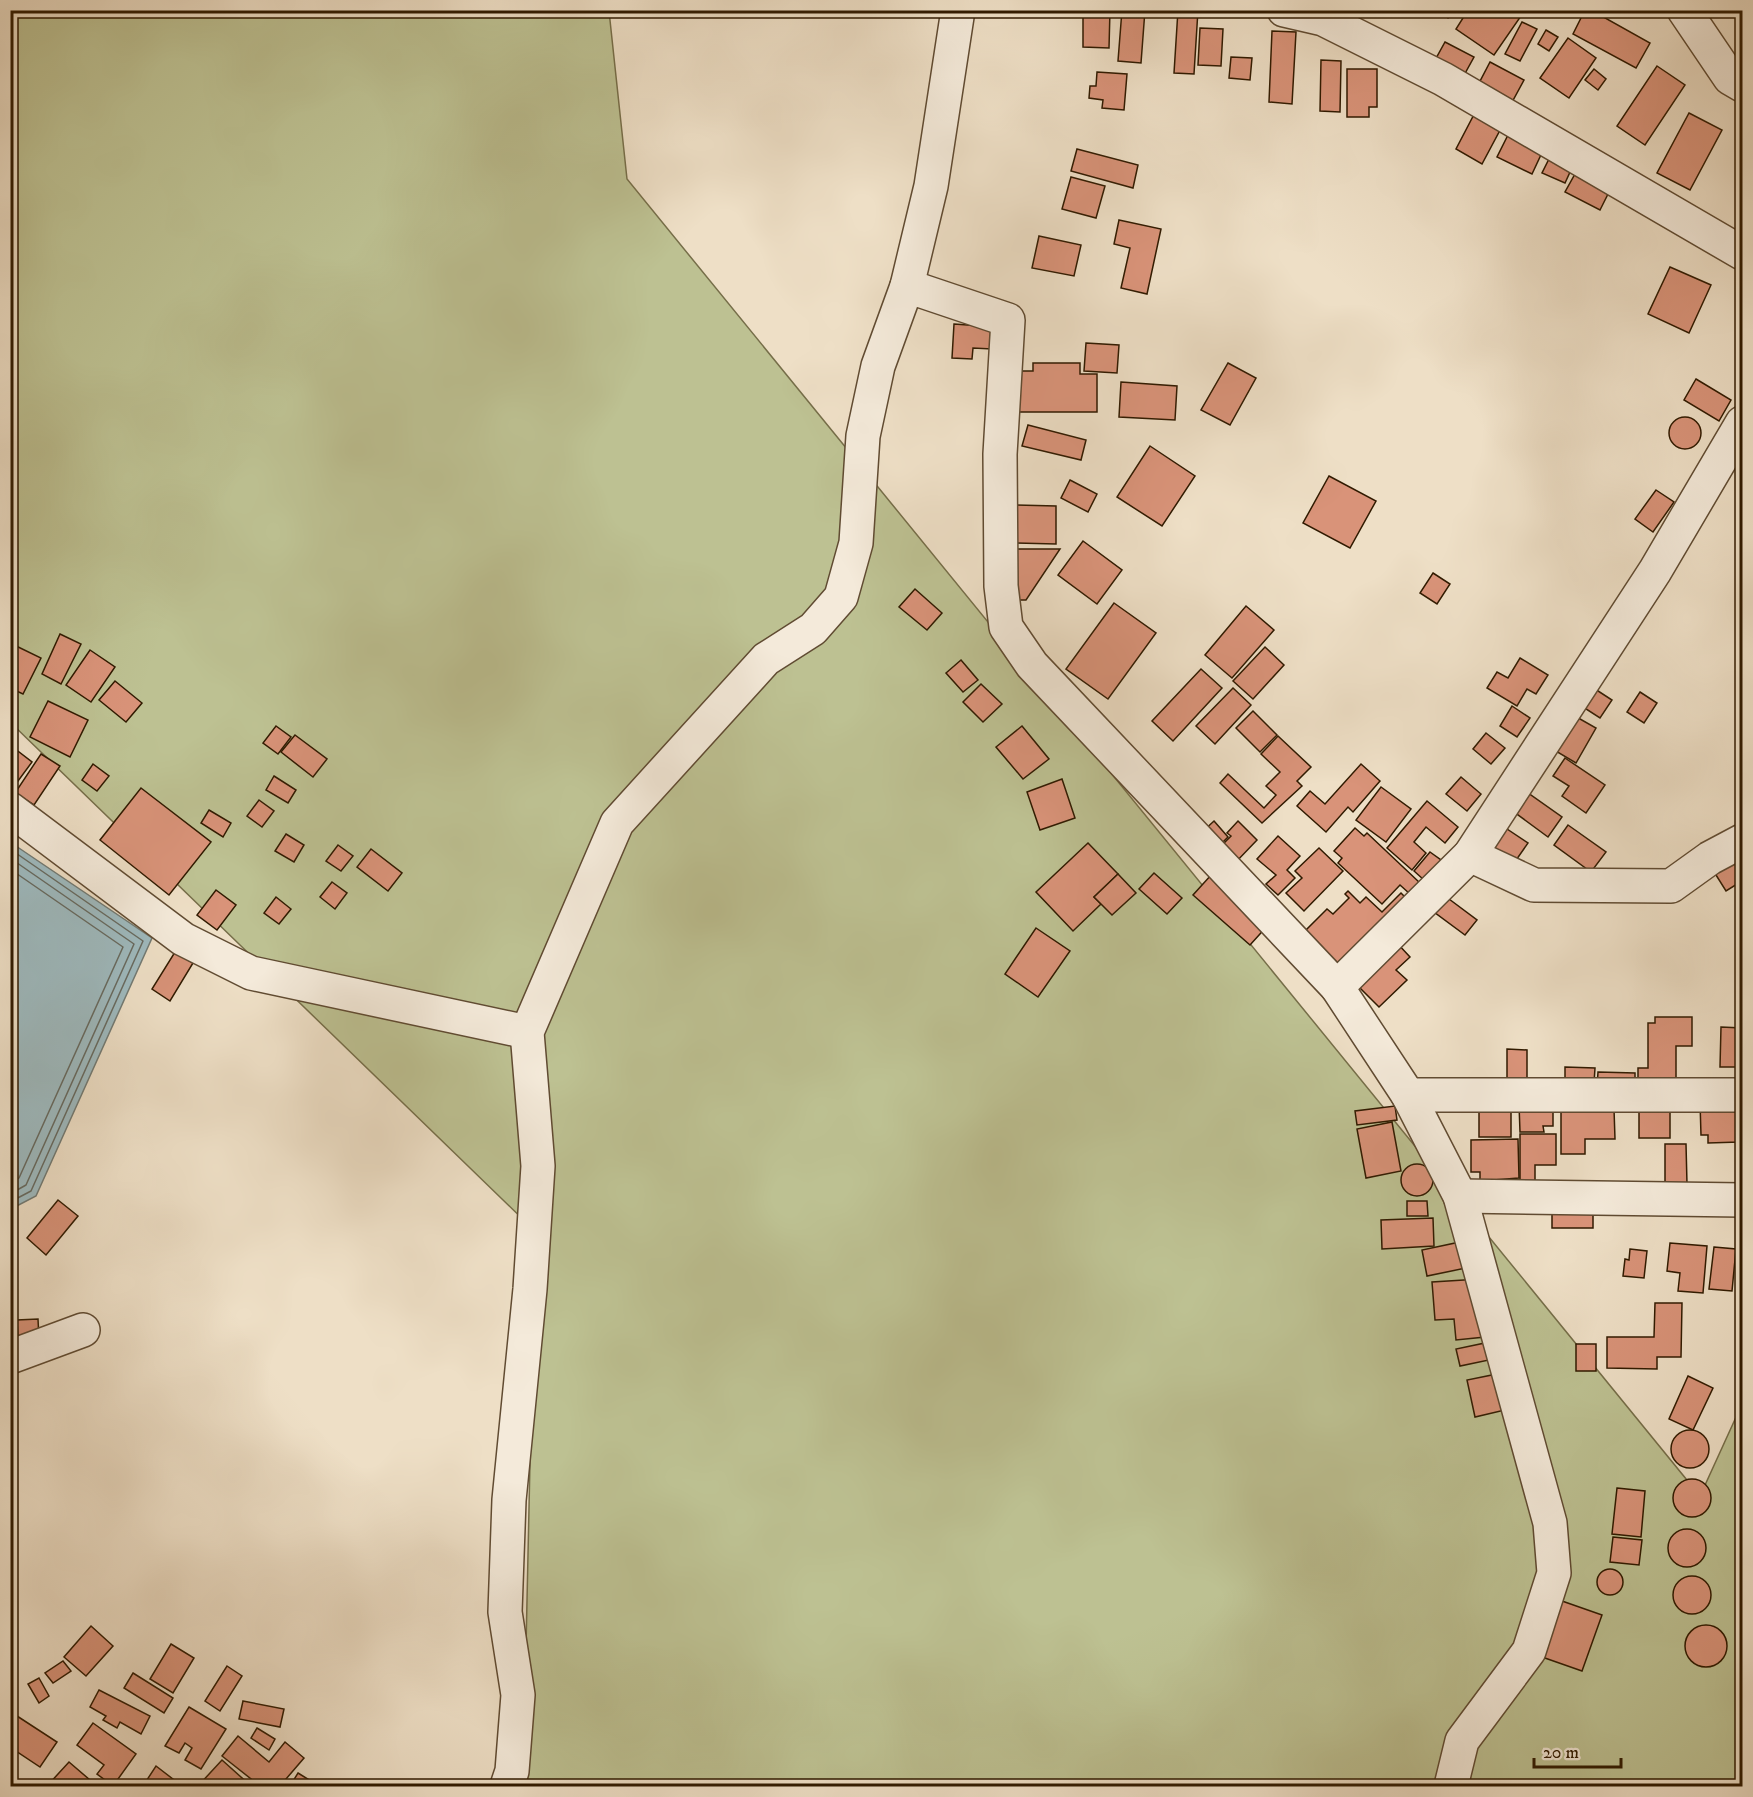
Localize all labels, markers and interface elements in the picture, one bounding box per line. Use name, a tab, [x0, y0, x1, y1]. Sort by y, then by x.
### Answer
scale bar	[1534, 1731, 1621, 1769]
text: 20 m	[1543, 1742, 1579, 1764]

